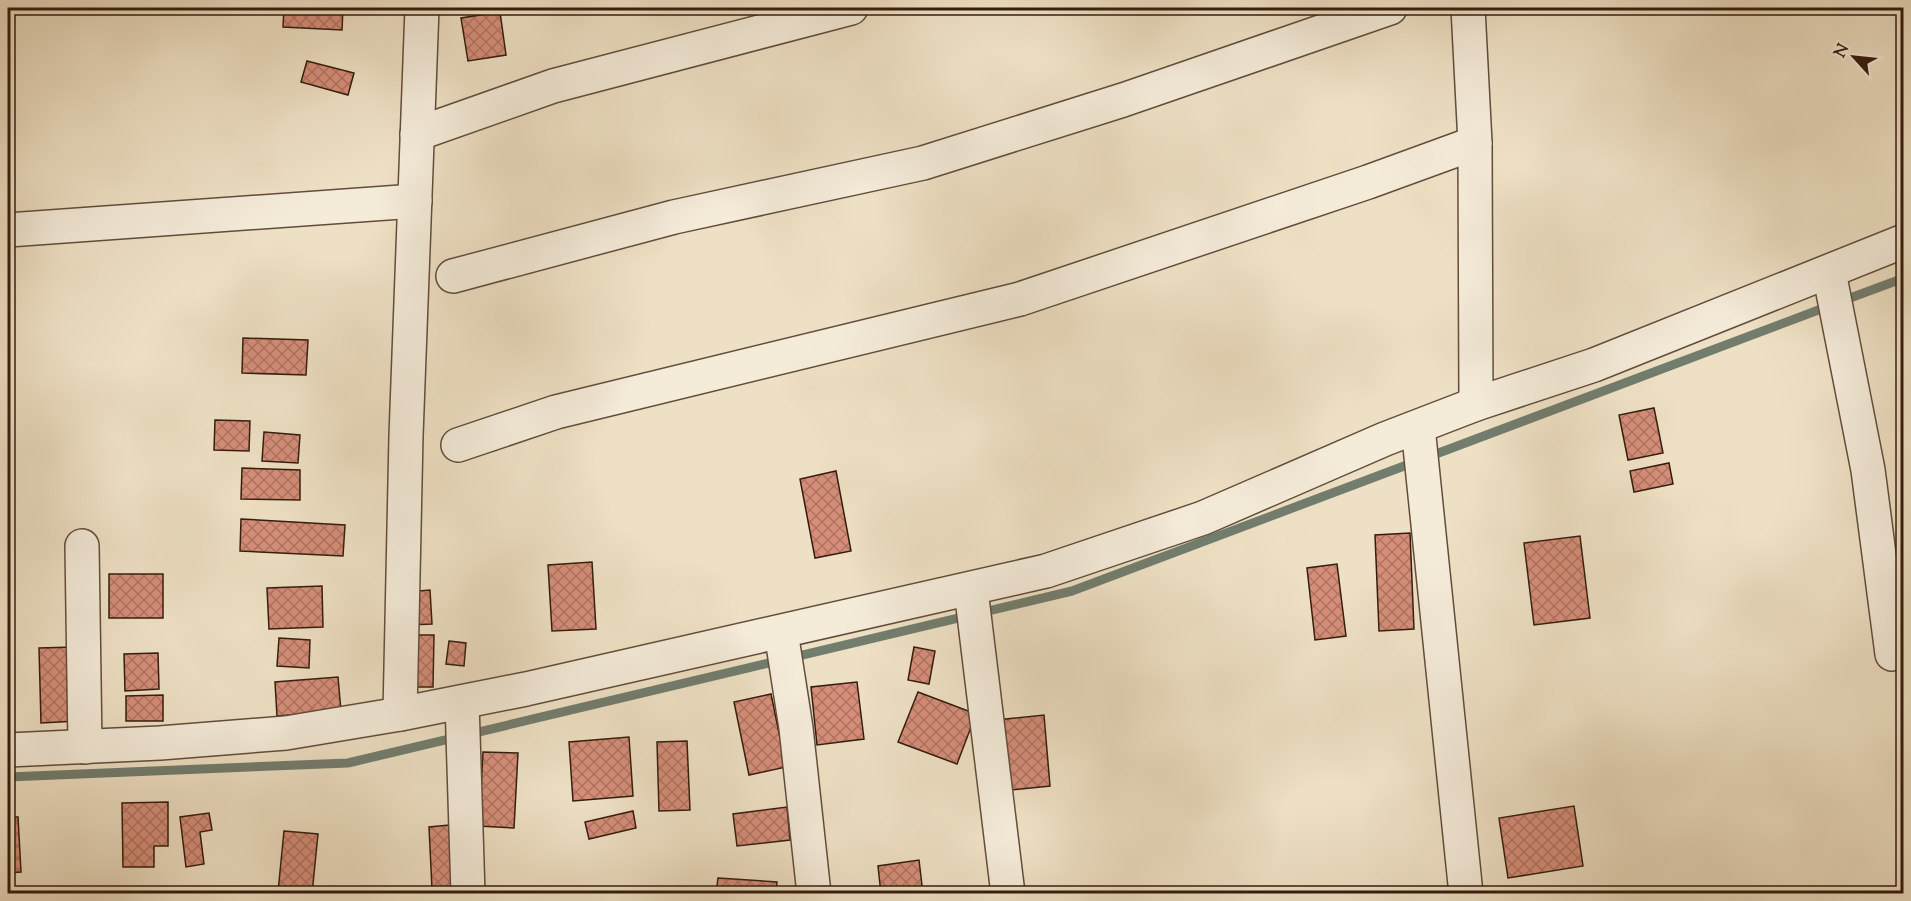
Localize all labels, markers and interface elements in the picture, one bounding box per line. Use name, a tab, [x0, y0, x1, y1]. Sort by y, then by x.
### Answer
north arrow	[1824, 27, 1884, 87]
text: N	[1830, 40, 1856, 62]

